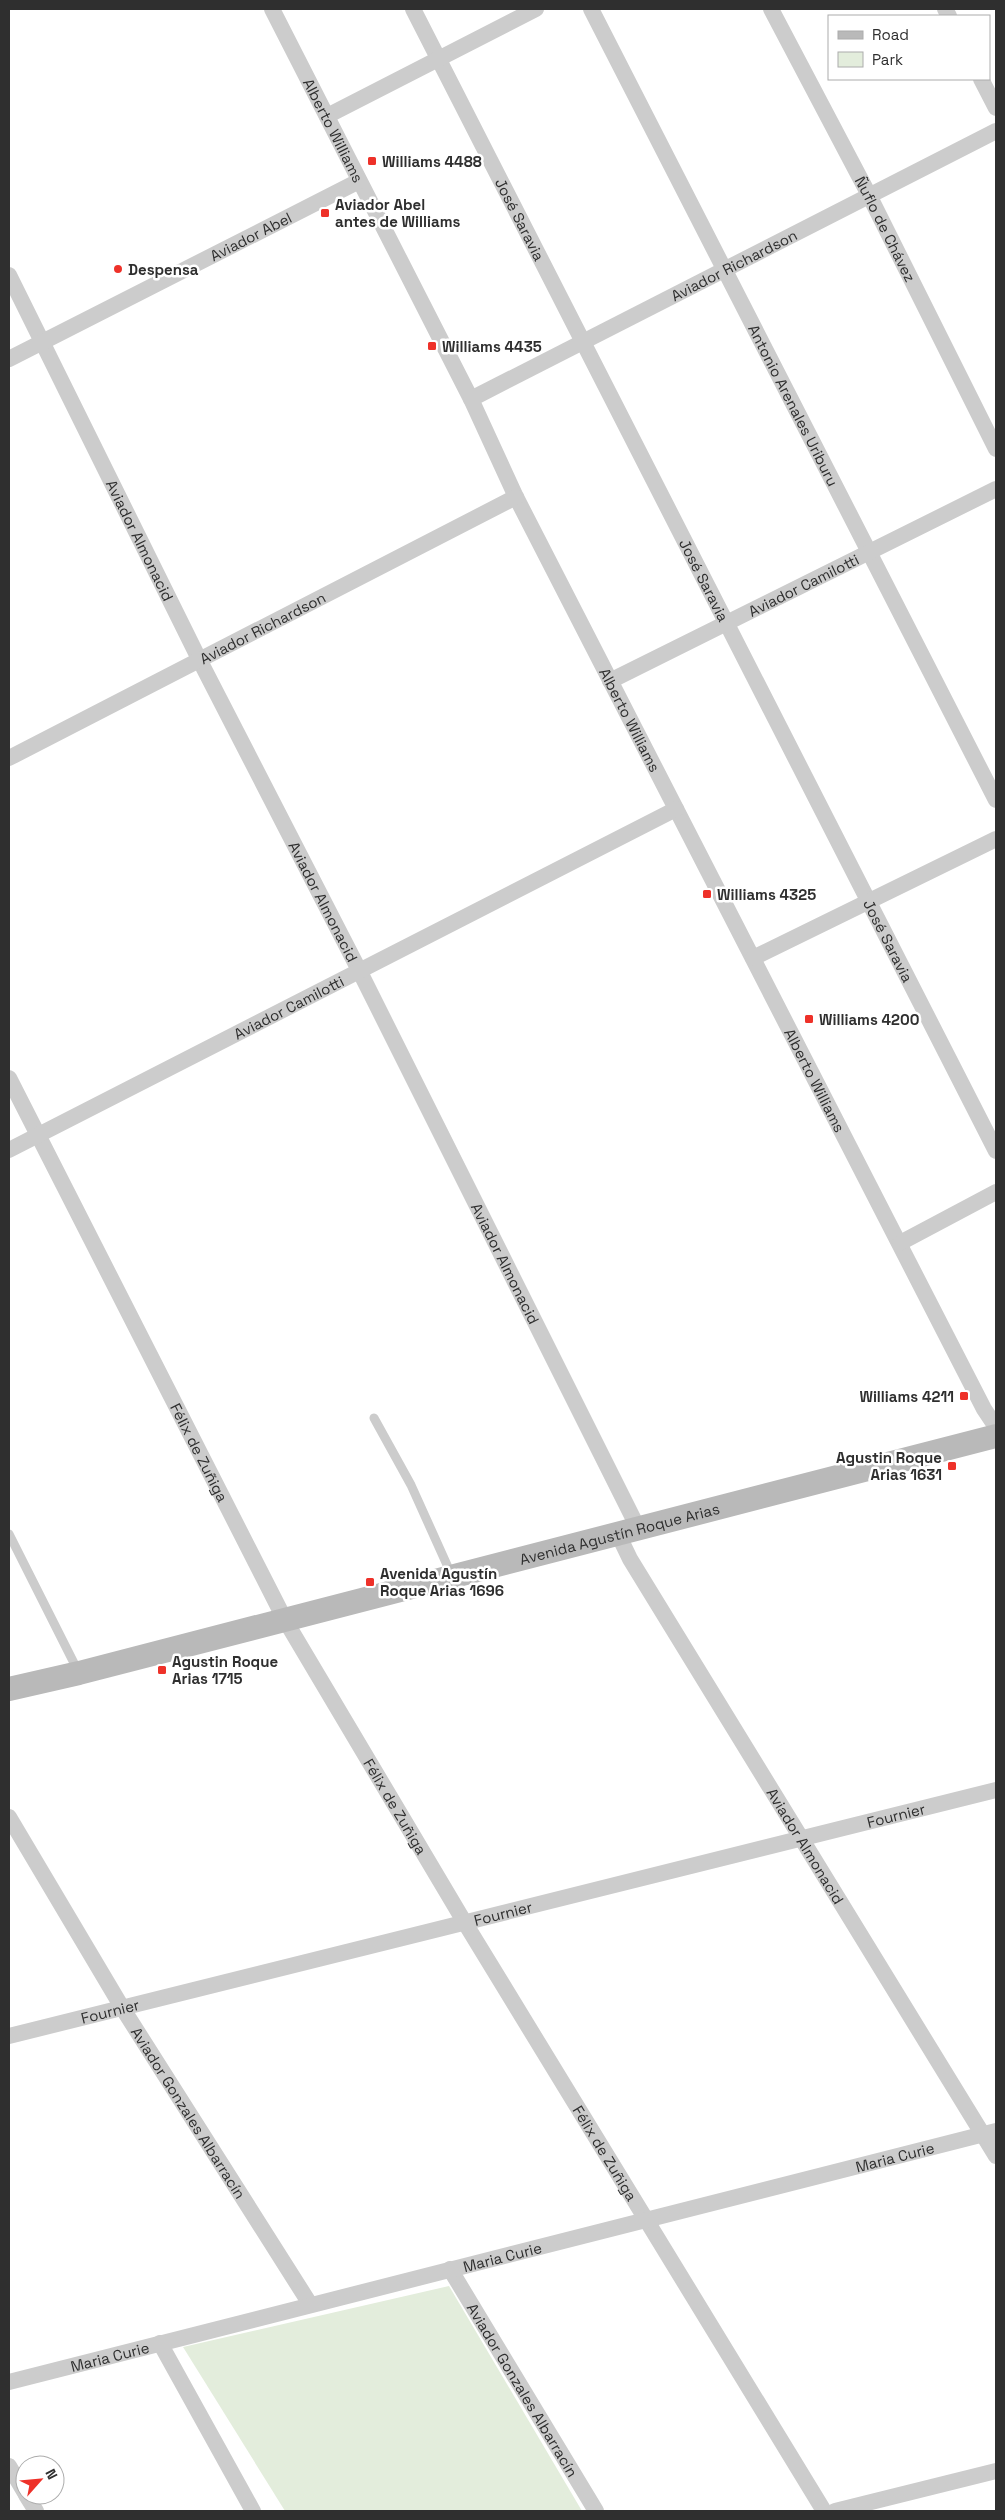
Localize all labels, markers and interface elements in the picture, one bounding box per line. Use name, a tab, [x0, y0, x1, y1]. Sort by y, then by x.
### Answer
legend	[828, 15, 990, 80]
text: Road	[872, 25, 909, 44]
text: Park	[872, 50, 903, 69]
street label: Alberto Williams	[299, 75, 368, 185]
place label: Williams 4488	[382, 152, 482, 171]
marker: Williams 4488	[366, 155, 378, 167]
street label: Ñuflo de Chávez	[851, 173, 920, 285]
street label: José Saravia	[491, 175, 549, 264]
place label: Aviador Abel antes de Williams	[335, 195, 460, 231]
street label: Aviador Abel	[206, 207, 295, 265]
marker: Aviador Abel antes de Williams	[319, 207, 331, 219]
street label: Aviador Richardson	[667, 225, 800, 305]
place label: Despensa	[128, 260, 199, 279]
marker: Despensa	[112, 263, 124, 275]
street label: Antonio Arenales Uriburu	[745, 321, 843, 489]
place label: Williams 4435	[442, 337, 542, 356]
marker: Williams 4435	[426, 340, 438, 352]
street label: Aviador Almonacid	[102, 477, 178, 604]
street label: José Saravia	[675, 535, 734, 625]
street label: Aviador Camilotti	[745, 549, 862, 620]
street label: Aviador Richardson	[196, 587, 329, 668]
street label: Alberto Williams	[596, 664, 665, 775]
street label: Aviador Almonacid	[285, 838, 363, 965]
place label: Williams 4325	[717, 885, 816, 904]
marker: Williams 4325	[701, 888, 713, 900]
street label: José Saravia	[860, 896, 918, 986]
street label: Aviador Camilotti	[230, 971, 347, 1043]
place label: Williams 4200	[819, 1010, 919, 1029]
marker: Williams 4200	[803, 1013, 815, 1025]
street label: Alberto Williams	[781, 1025, 850, 1135]
street label: Aviador Almonacid	[467, 1200, 544, 1327]
place label: Williams 4211	[859, 1387, 954, 1406]
marker: Williams 4211	[958, 1390, 970, 1402]
street label: Félix de Zuñiga	[167, 1400, 233, 1505]
place label: Agustin Roque Arias 1631	[836, 1448, 942, 1484]
marker: Agustin Roque Arias 1631	[946, 1460, 958, 1472]
street label: Avenida Agustín Roque Arias	[517, 1498, 722, 1568]
place label: Avenida Agustín Roque Arias 1696	[380, 1564, 504, 1600]
marker: Avenida Agustín Roque Arias 1696	[364, 1576, 376, 1588]
place label: Agustin Roque Arias 1715	[172, 1652, 278, 1688]
marker: Agustin Roque Arias 1715	[156, 1664, 168, 1676]
street label: Félix de Zuñiga	[360, 1755, 432, 1858]
street label: Aviador Almonacid	[763, 1784, 849, 1907]
street label: Fournier	[865, 1798, 927, 1831]
street label: Fournier	[472, 1896, 534, 1929]
street label: Fournier	[79, 1994, 141, 2027]
street label: Aviador Gonzales Albarracín	[127, 2023, 250, 2202]
street label: Félix de Zuñiga	[569, 2102, 642, 2204]
street label: Maria Curie	[853, 2138, 936, 2176]
street label: Maria Curie	[461, 2237, 544, 2276]
street label: Aviador Gonzales Albarracín	[463, 2299, 583, 2480]
street label: Maria Curie	[68, 2337, 151, 2375]
north arrow	[15, 2455, 65, 2505]
text: N	[41, 2466, 62, 2482]

